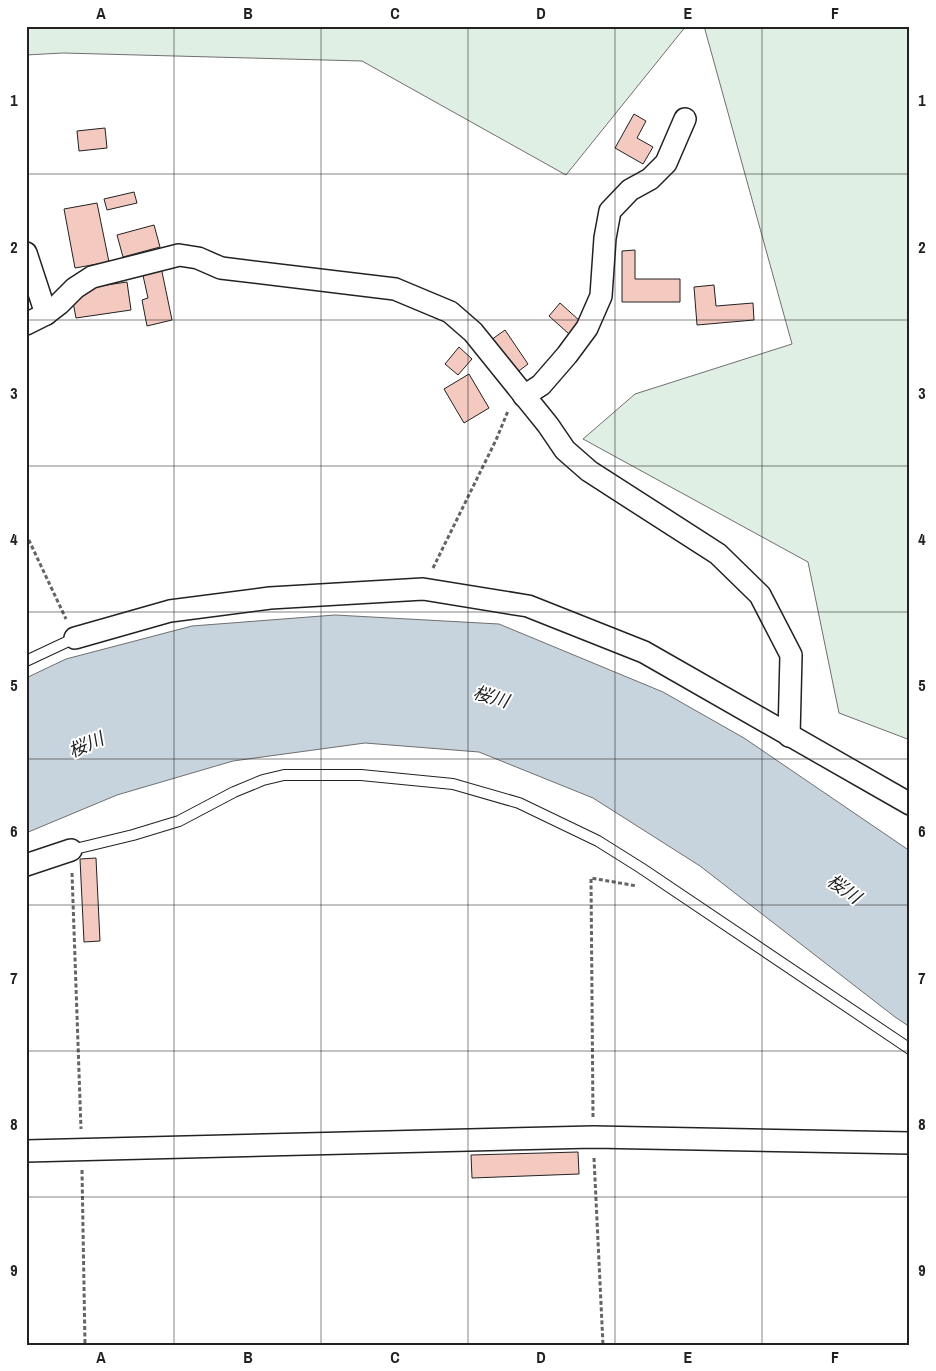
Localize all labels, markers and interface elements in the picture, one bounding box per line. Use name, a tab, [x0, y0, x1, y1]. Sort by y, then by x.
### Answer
text: A	[96, 2, 106, 24]
text: B	[243, 2, 253, 24]
text: C	[390, 2, 400, 24]
text: D	[536, 2, 546, 24]
text: E	[684, 2, 693, 24]
text: F	[831, 2, 839, 24]
text: 1	[10, 89, 18, 111]
text: 1	[918, 89, 926, 111]
text: 2	[10, 236, 18, 258]
text: 2	[918, 236, 926, 258]
text: 3	[10, 382, 18, 404]
text: 3	[918, 382, 926, 404]
text: 4	[10, 528, 18, 550]
text: 4	[918, 528, 926, 550]
text: 5	[10, 674, 18, 696]
text: 5	[918, 674, 926, 696]
water label: 桜川	[470, 680, 514, 714]
water label: 桜川	[64, 725, 109, 763]
text: 6	[10, 820, 18, 842]
text: 6	[918, 820, 926, 842]
water label: 桜川	[822, 868, 868, 910]
text: 7	[10, 967, 18, 989]
text: 7	[918, 967, 926, 989]
text: 8	[10, 1113, 18, 1135]
text: 8	[918, 1113, 926, 1135]
text: 9	[10, 1259, 18, 1281]
text: 9	[918, 1259, 926, 1281]
text: A	[96, 1346, 106, 1368]
text: B	[243, 1346, 253, 1368]
text: C	[390, 1346, 400, 1368]
text: D	[536, 1346, 546, 1368]
text: E	[684, 1346, 693, 1368]
text: F	[831, 1346, 839, 1368]

